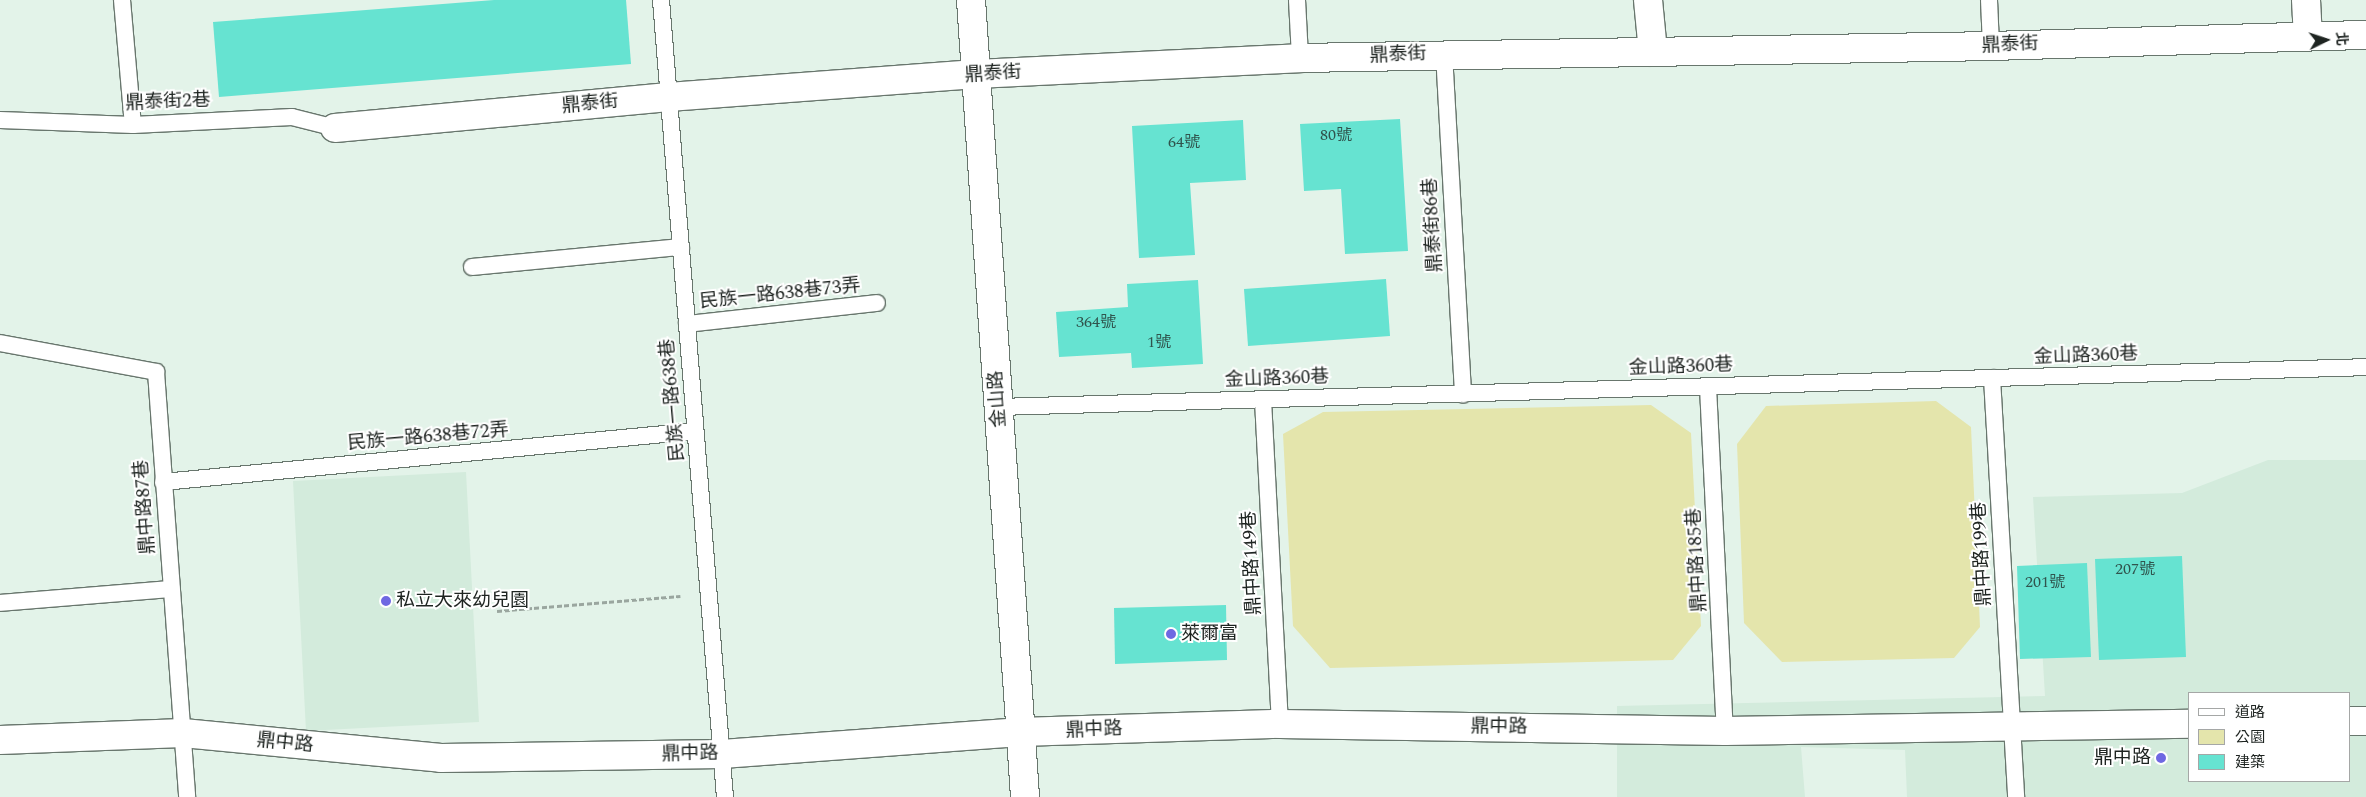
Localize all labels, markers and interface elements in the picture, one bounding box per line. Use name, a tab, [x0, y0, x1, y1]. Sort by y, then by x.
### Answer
north arrow	[2301, 15, 2351, 65]
text: 北	[2330, 31, 2352, 47]
street label: 鼎泰街	[1981, 33, 2039, 57]
street label: 鼎泰街	[1369, 43, 1427, 67]
street label: 鼎泰街	[964, 61, 1022, 87]
street label: 鼎泰街2巷	[125, 89, 211, 115]
street label: 鼎泰街	[561, 90, 619, 118]
house number: 80號	[1320, 125, 1352, 145]
house number: 64號	[1168, 132, 1200, 152]
street label: 鼎泰街86巷	[1419, 177, 1447, 273]
street label: 民族一路638巷73弄	[699, 274, 861, 314]
house number: 364號	[1076, 312, 1116, 332]
house number: 1號	[1147, 332, 1171, 352]
street label: 民族一路638巷	[656, 337, 690, 463]
street label: 金山路360巷	[2033, 343, 2139, 369]
street label: 金山路360巷	[1628, 354, 1734, 380]
street label: 金山路360巷	[1224, 366, 1330, 392]
street label: 金山路	[985, 370, 1011, 428]
street label: 民族一路638巷72弄	[347, 419, 509, 455]
street label: 鼎中路87巷	[130, 459, 160, 555]
street label: 鼎中路199巷	[1968, 501, 1996, 607]
street label: 鼎中路185巷	[1683, 507, 1711, 613]
street label: 鼎中路149巷	[1238, 510, 1266, 616]
house number: 207號	[2115, 559, 2155, 579]
house number: 201號	[2025, 572, 2065, 592]
place label: 私立大來幼兒園	[396, 590, 529, 612]
marker: 私立大來幼兒園	[380, 595, 392, 607]
place label: 萊爾富	[1181, 623, 1238, 645]
marker: 萊爾富	[1165, 628, 1177, 640]
legend	[2188, 692, 2351, 782]
text: 道路	[2235, 701, 2265, 724]
street label: 鼎中路	[1470, 715, 1528, 739]
street label: 鼎中路	[1065, 718, 1123, 742]
text: 公園	[2235, 726, 2265, 749]
street label: 鼎中路	[255, 729, 315, 757]
street label: 鼎中路	[661, 742, 719, 766]
place label: 鼎中路	[2094, 747, 2151, 769]
text: 建築	[2235, 751, 2265, 774]
marker: 鼎中路	[2155, 752, 2167, 764]

